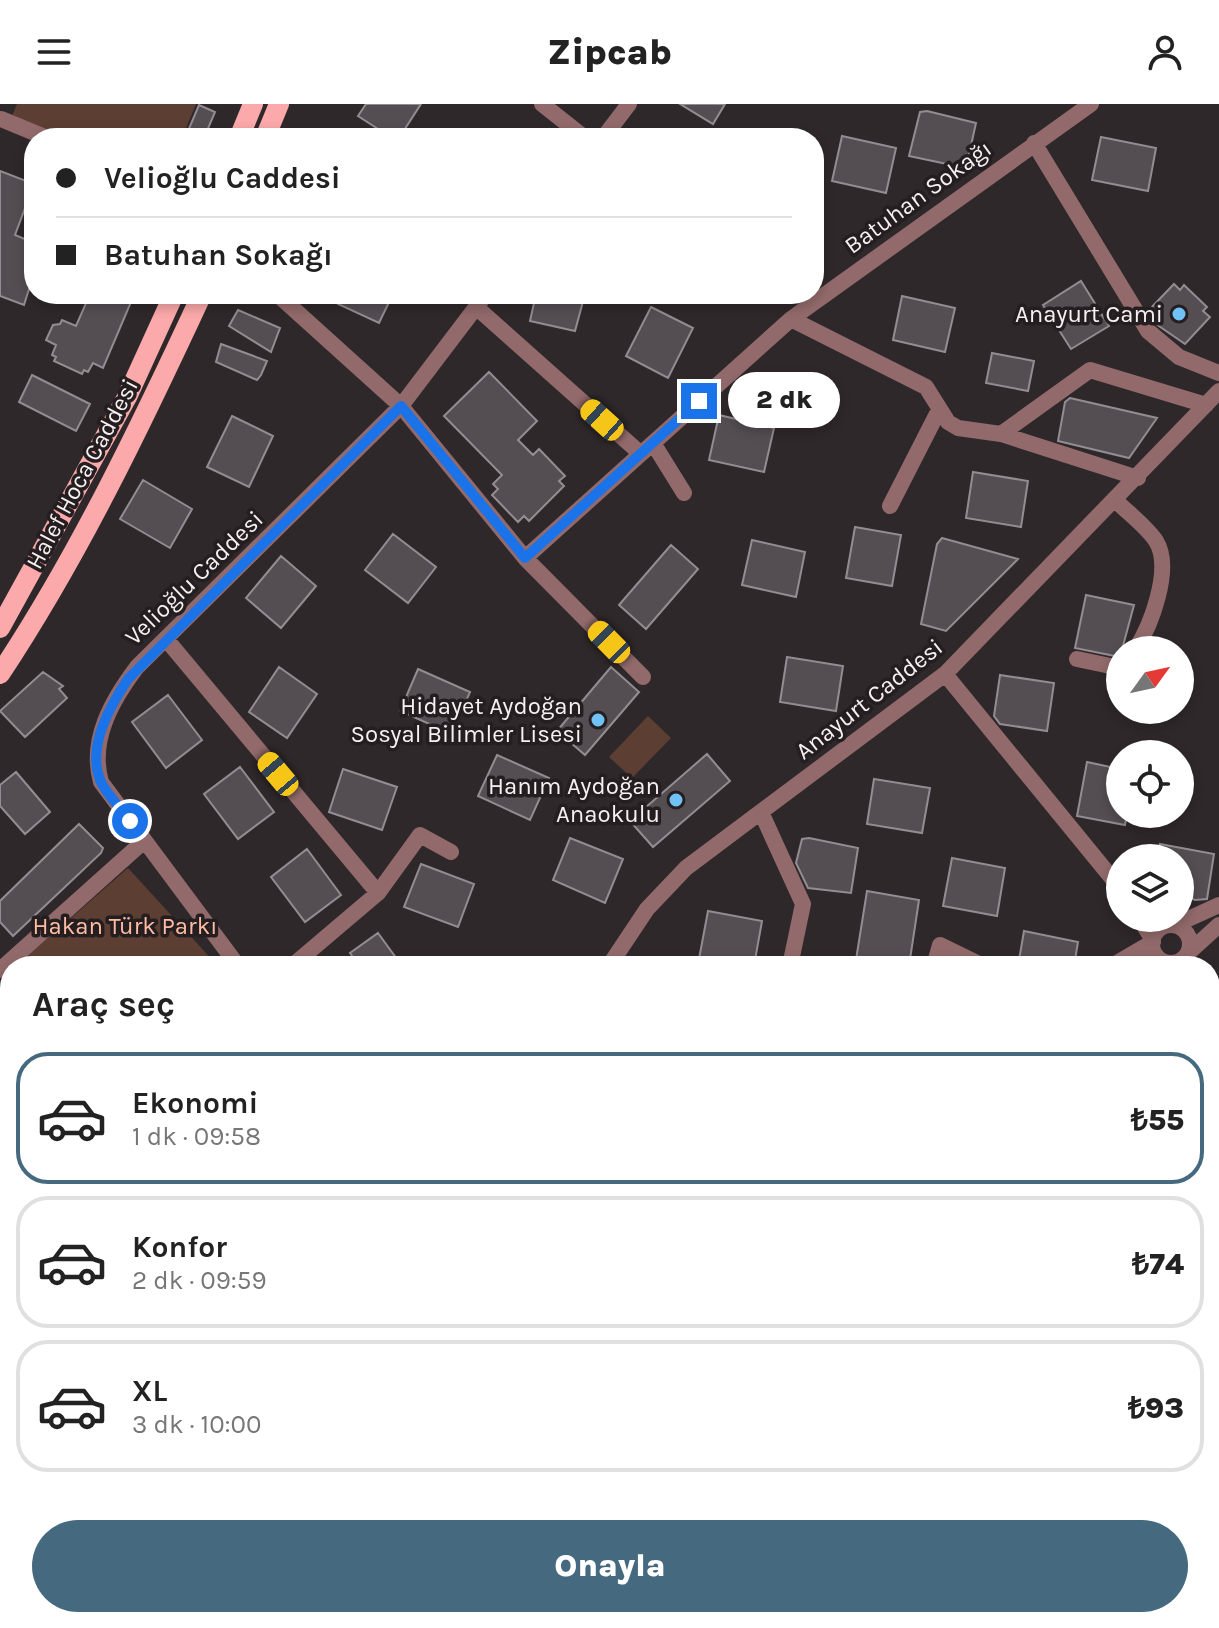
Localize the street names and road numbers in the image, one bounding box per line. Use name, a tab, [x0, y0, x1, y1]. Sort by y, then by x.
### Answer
street label: Batuhan Sokağı	[839, 134, 997, 260]
street label: Halef Hoca Caddesi	[20, 374, 144, 574]
street label: Velioğlu Caddesi	[119, 505, 269, 651]
street label: Anayurt Caddesi	[790, 633, 948, 765]

